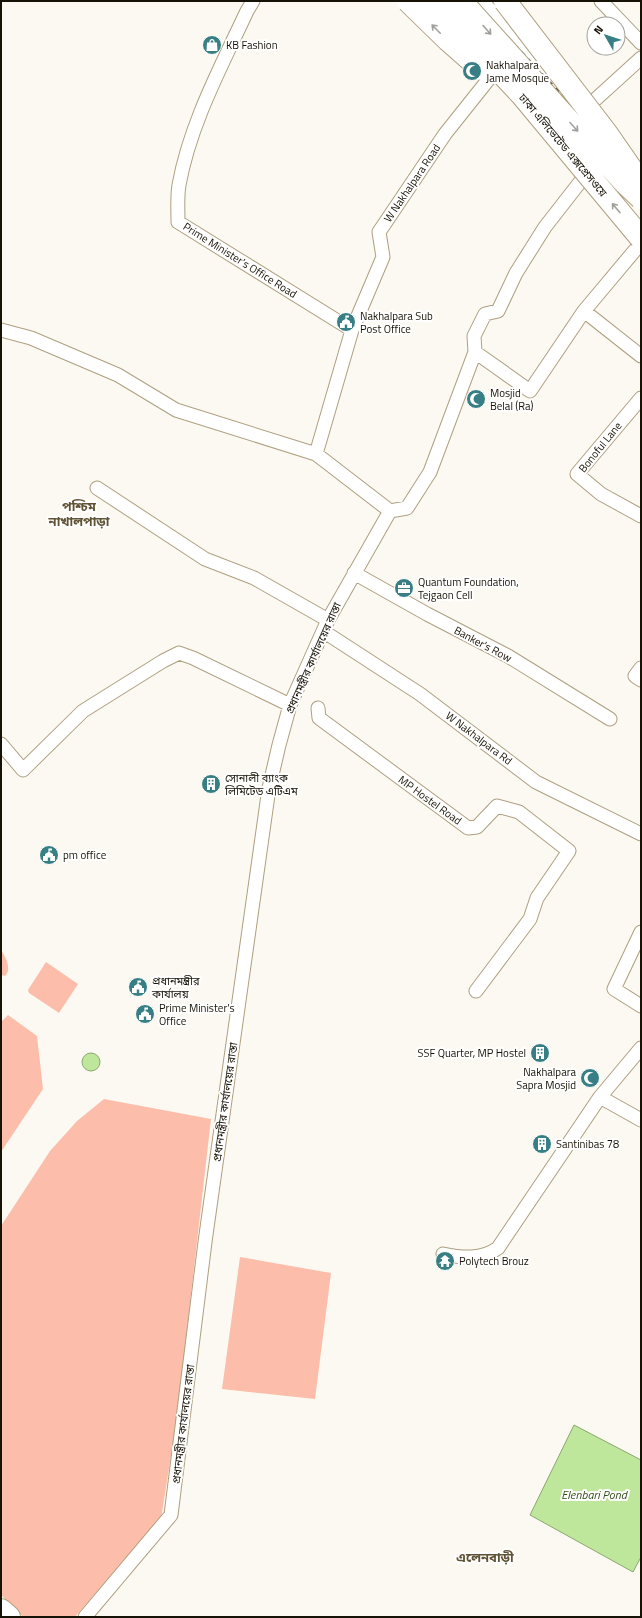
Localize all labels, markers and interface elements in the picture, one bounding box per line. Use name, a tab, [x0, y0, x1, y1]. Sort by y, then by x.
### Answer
north arrow	[586, 16, 626, 56]
text: N	[590, 22, 607, 38]
one-way arrow	[431, 24, 441, 34]
one-way arrow	[482, 25, 492, 35]
shop icon: KB Fashion	[201, 34, 223, 56]
place label: KB Fashion	[226, 37, 278, 53]
place label: Nakhalpara Jame Mosque	[486, 57, 550, 86]
mosque icon: Nakhalpara Jame Mosque	[461, 60, 483, 82]
street label: ঢাকা এলিভেটেড এক্সপ্রেসওয়ে	[514, 89, 611, 200]
one-way arrow	[569, 121, 578, 131]
street label: W Nakhalpara Road	[380, 141, 444, 225]
one-way arrow	[612, 202, 621, 213]
street label: Prime Minister's Office Road	[180, 218, 300, 302]
place label: Nakhalpara Sub Post Office	[360, 308, 433, 337]
public building icon: Nakhalpara Sub Post Office	[335, 311, 357, 333]
place label: Mosjid Belal (Ra)	[490, 385, 534, 414]
mosque icon: Mosjid Belal (Ra)	[465, 388, 487, 410]
street label: Bonoful Lane	[575, 418, 626, 476]
district label: পশ্চিম নাখালপাড়া	[48, 496, 110, 531]
place label: Quantum Foundation, Tejgaon Cell	[418, 574, 519, 603]
office icon: Quantum Foundation, Tejgaon Cell	[393, 577, 415, 599]
street label: প্রধানমন্ত্রীর কার্যালয়ের রাস্তা	[281, 599, 345, 716]
street label: Banker's Row	[451, 622, 515, 666]
street label: W Nakhalpara Rd	[442, 708, 516, 769]
place label: সোনালী ব্যাংক লিমিটেড এটিএম	[224, 770, 298, 799]
street label: MP Hostel Road	[395, 772, 465, 829]
building icon: সোনালী ব্যাংক লিমিটেড এটিএম	[200, 773, 222, 795]
public building icon: pm office	[38, 844, 60, 866]
place label: pm office	[63, 847, 107, 863]
place label: প্রধানমন্ত্রীর কার্যালয়	[151, 973, 200, 1002]
public building icon: প্রধানমন্ত্রীর কার্যালয়	[127, 976, 149, 998]
place label: Prime Minister's Office	[159, 1000, 235, 1029]
public building icon: Prime Minister's Office	[134, 1003, 156, 1025]
street label: প্রধানমন্ত্রীর কার্যালয়ের রাস্তা	[209, 1040, 241, 1163]
building icon: SSF Quarter, MP Hostel	[529, 1042, 551, 1064]
place label: SSF Quarter, MP Hostel	[418, 1045, 526, 1061]
place label: Nakhalpara Sapra Mosjid	[516, 1064, 576, 1093]
mosque icon: Nakhalpara Sapra Mosjid	[579, 1067, 601, 1089]
building icon: Santinibas 78	[531, 1133, 553, 1155]
place label: Santinibas 78	[556, 1136, 619, 1152]
temple icon: Polytech Brouz	[434, 1250, 456, 1272]
place label: Polytech Brouz	[459, 1253, 529, 1269]
street label: প্রধানমন্ত্রীর কার্যালয়ের রাস্তা	[168, 1362, 198, 1485]
water label: Elenbari Pond	[561, 1485, 629, 1504]
district label: এলেনবাড়ী	[456, 1547, 514, 1567]

